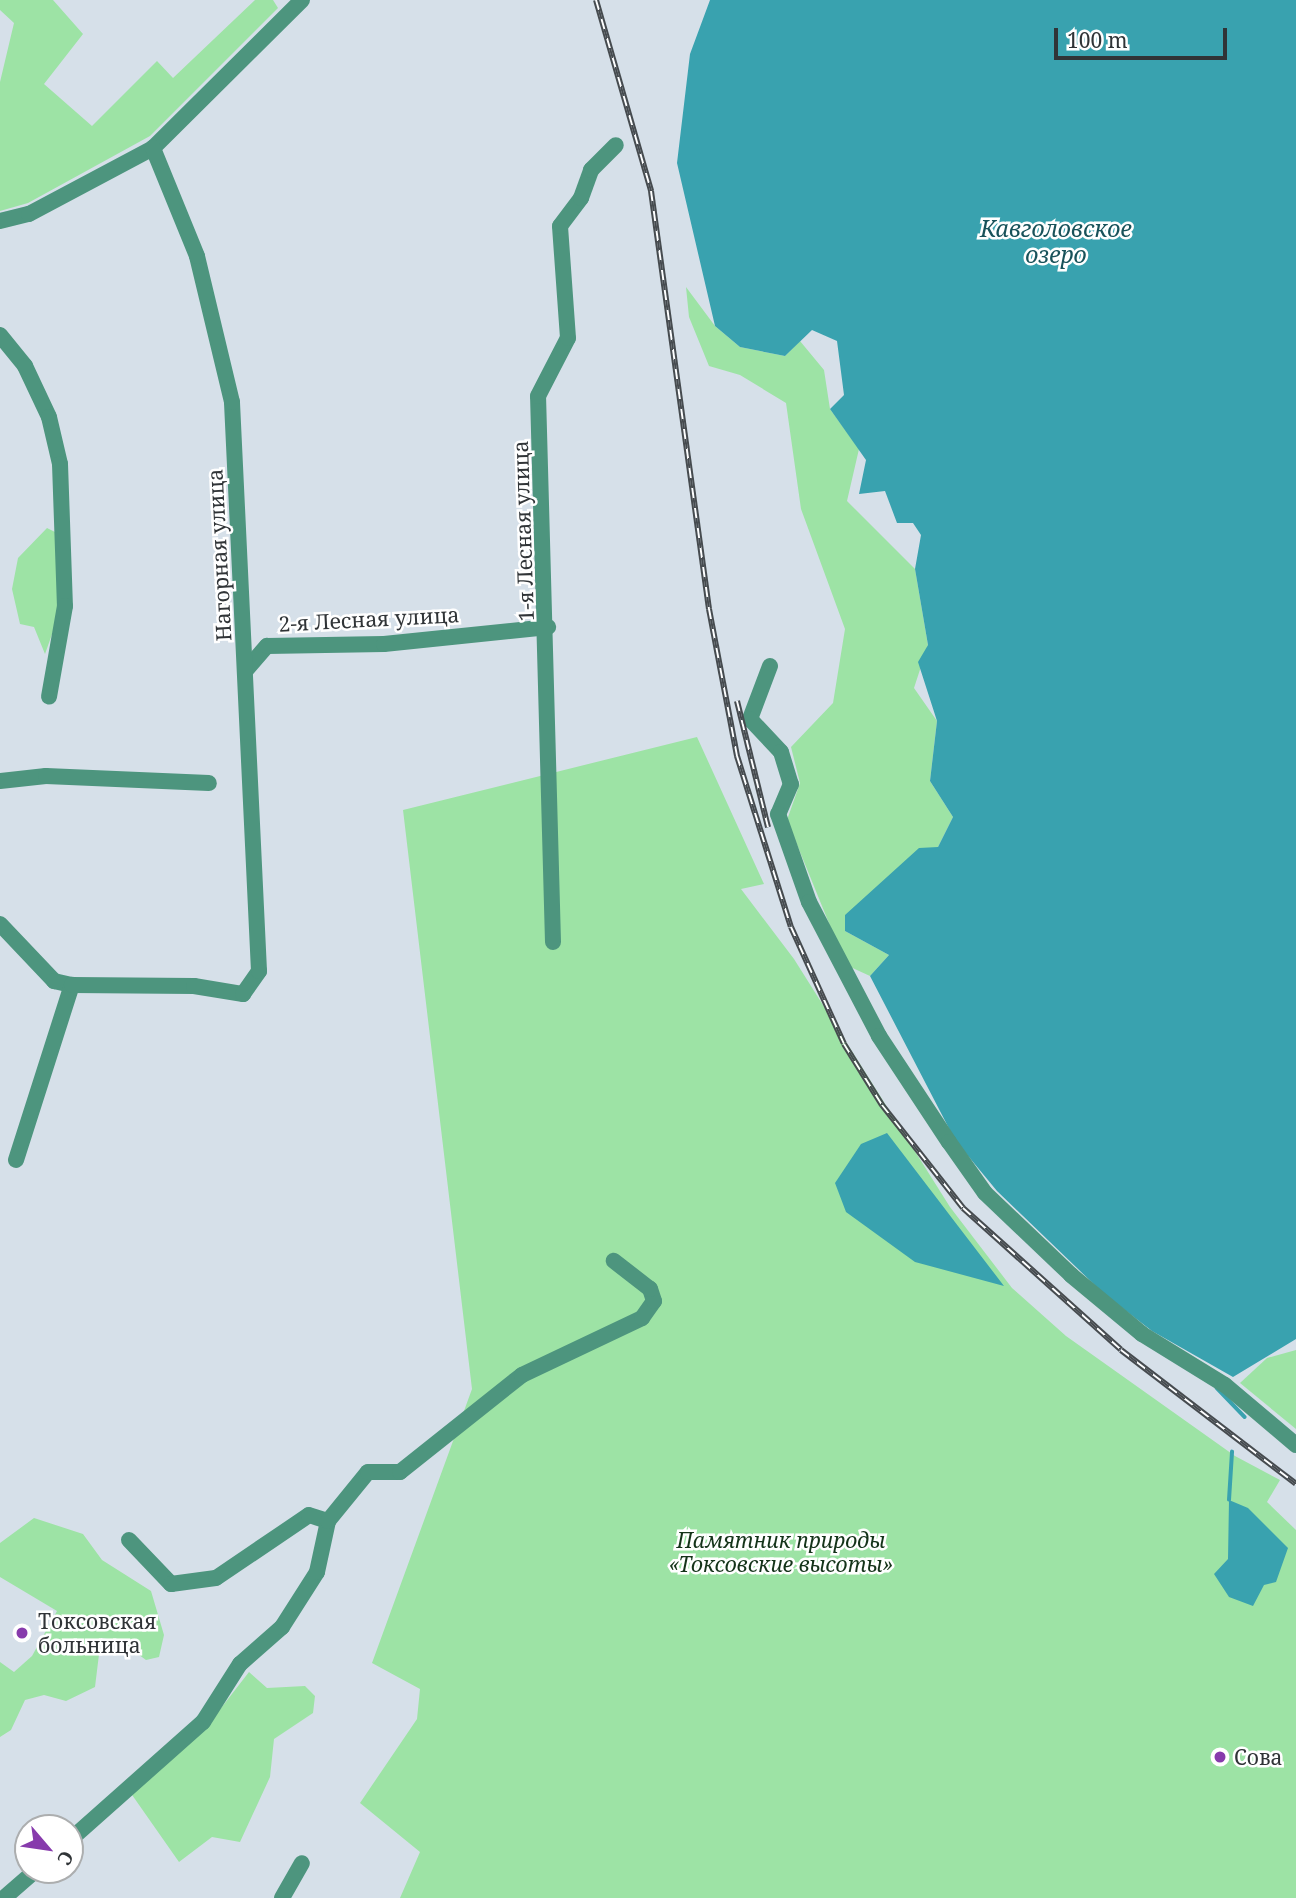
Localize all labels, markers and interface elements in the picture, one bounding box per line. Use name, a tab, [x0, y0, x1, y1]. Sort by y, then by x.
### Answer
scale bar	[1058, 14, 1231, 58]
text: 100 m	[1067, 26, 1128, 54]
water label: Кавголовское озеро	[980, 214, 1132, 268]
street label: 1-я Лесная улица	[507, 440, 539, 622]
street label: Нагорная улица	[202, 468, 236, 642]
street label: 2-я Лесная улица	[278, 602, 460, 636]
park label: Памятник природы «Токсовские высоты»	[669, 1527, 893, 1577]
place label: Токсовская больница	[38, 1608, 156, 1658]
marker: Токсовская больница	[12, 1623, 32, 1643]
place label: Сова	[1234, 1744, 1283, 1770]
marker: Сова	[1212, 1749, 1228, 1765]
north arrow	[14, 1814, 84, 1884]
text: С	[51, 1846, 80, 1870]

